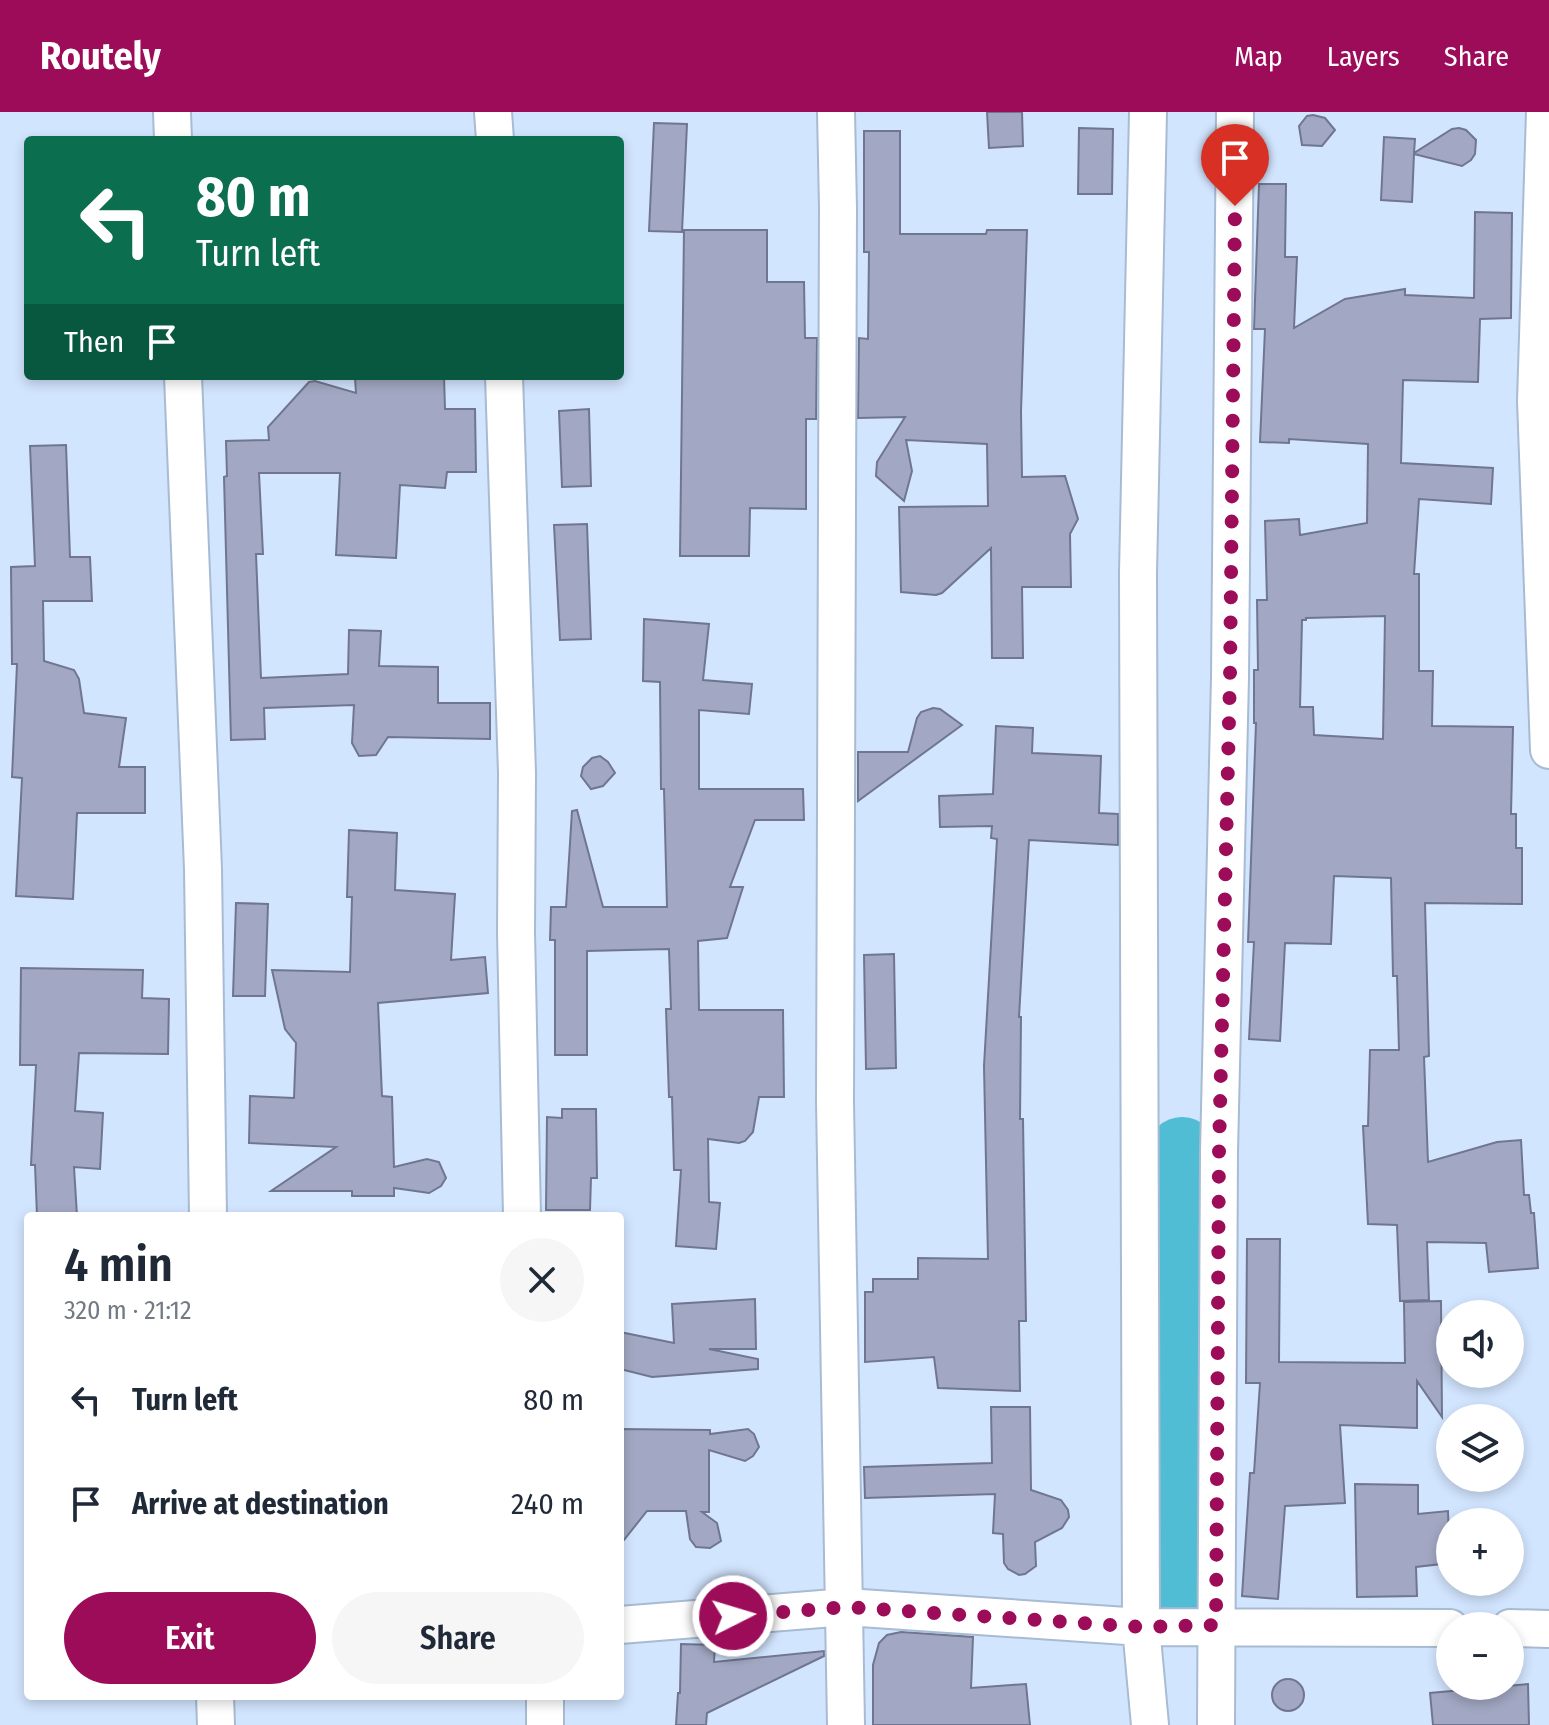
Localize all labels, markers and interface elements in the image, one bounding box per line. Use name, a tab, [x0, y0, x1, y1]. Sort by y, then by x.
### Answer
text: Routely	[40, 33, 161, 79]
text: Map	[1234, 40, 1283, 73]
text: Layers	[1327, 40, 1400, 73]
text: Share	[1444, 40, 1509, 73]
pin	[1201, 124, 1269, 206]
icon: arrive	[1213, 136, 1257, 180]
text: 80 m	[196, 164, 311, 231]
icon: left	[64, 168, 168, 272]
text: Turn left	[196, 232, 320, 276]
icon: arrive	[140, 320, 184, 364]
text: Then	[64, 324, 124, 360]
text: 4 min	[64, 1236, 173, 1294]
button: close	[500, 1238, 584, 1322]
text: 320 m · 21:12	[64, 1295, 191, 1326]
map controls	[1436, 1300, 1524, 1700]
button: sound	[1436, 1300, 1524, 1388]
icon: left	[64, 1378, 108, 1422]
text: Turn left	[132, 1382, 238, 1418]
text: 80 m	[523, 1382, 584, 1418]
button: layers	[1436, 1404, 1524, 1492]
icon: arrive	[64, 1482, 108, 1526]
text: Arrive at destination	[132, 1486, 389, 1522]
text: 240 m	[511, 1486, 584, 1522]
button: +	[1436, 1508, 1524, 1596]
position arrow	[691, 1574, 775, 1658]
button: Exit	[64, 1592, 316, 1684]
button: Share	[332, 1592, 584, 1684]
button: −	[1436, 1612, 1524, 1700]

